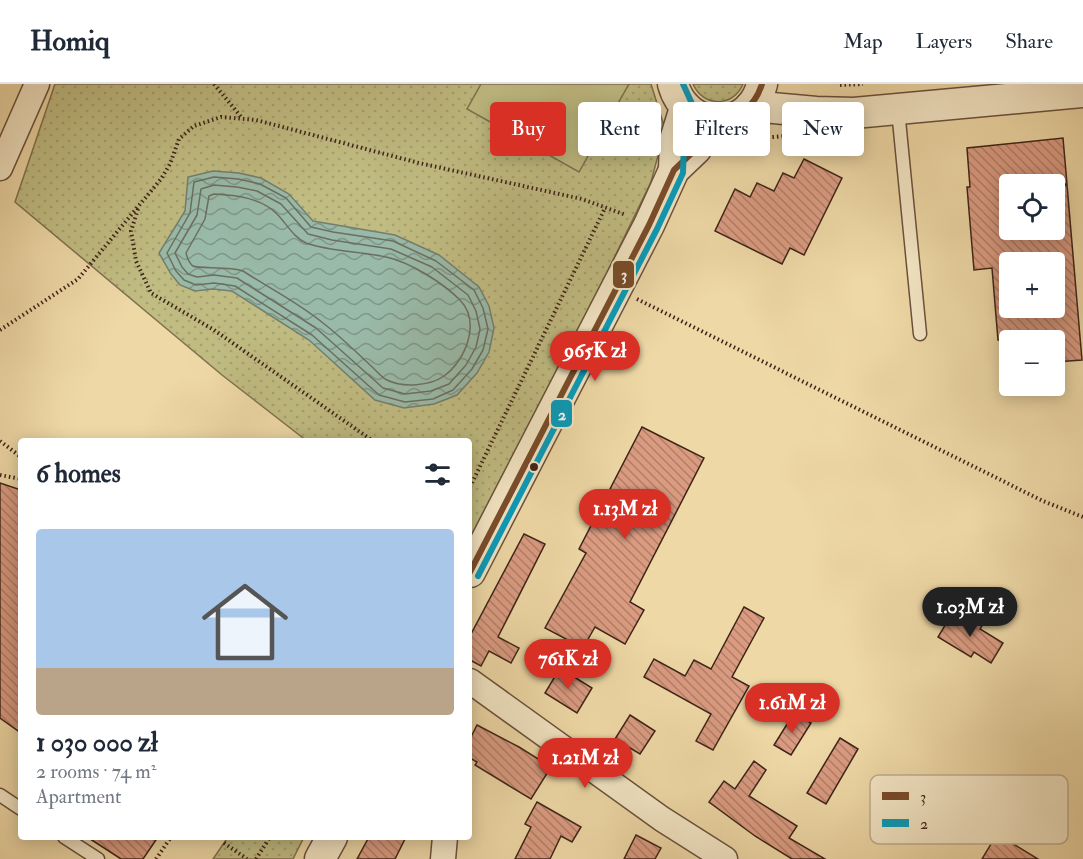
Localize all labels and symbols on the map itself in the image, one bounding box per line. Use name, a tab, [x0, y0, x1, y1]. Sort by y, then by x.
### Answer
line badge: 3	[612, 260, 635, 289]
text: 3	[621, 265, 627, 285]
pin: 965K zł	[540, 331, 650, 382]
line badge: 2	[550, 399, 573, 428]
text: 2	[558, 405, 566, 425]
unlabelled marker	[528, 461, 540, 473]
pin: 1.13M zł	[563, 489, 687, 540]
pin: 1.03M zł	[908, 587, 1032, 638]
pin: 761K zł	[513, 639, 623, 690]
pin: 1.61M zł	[730, 683, 854, 734]
pin: 1.21M zł	[523, 738, 647, 789]
legend	[870, 775, 1068, 844]
text: 3	[920, 787, 926, 807]
text: 2	[920, 814, 928, 834]

